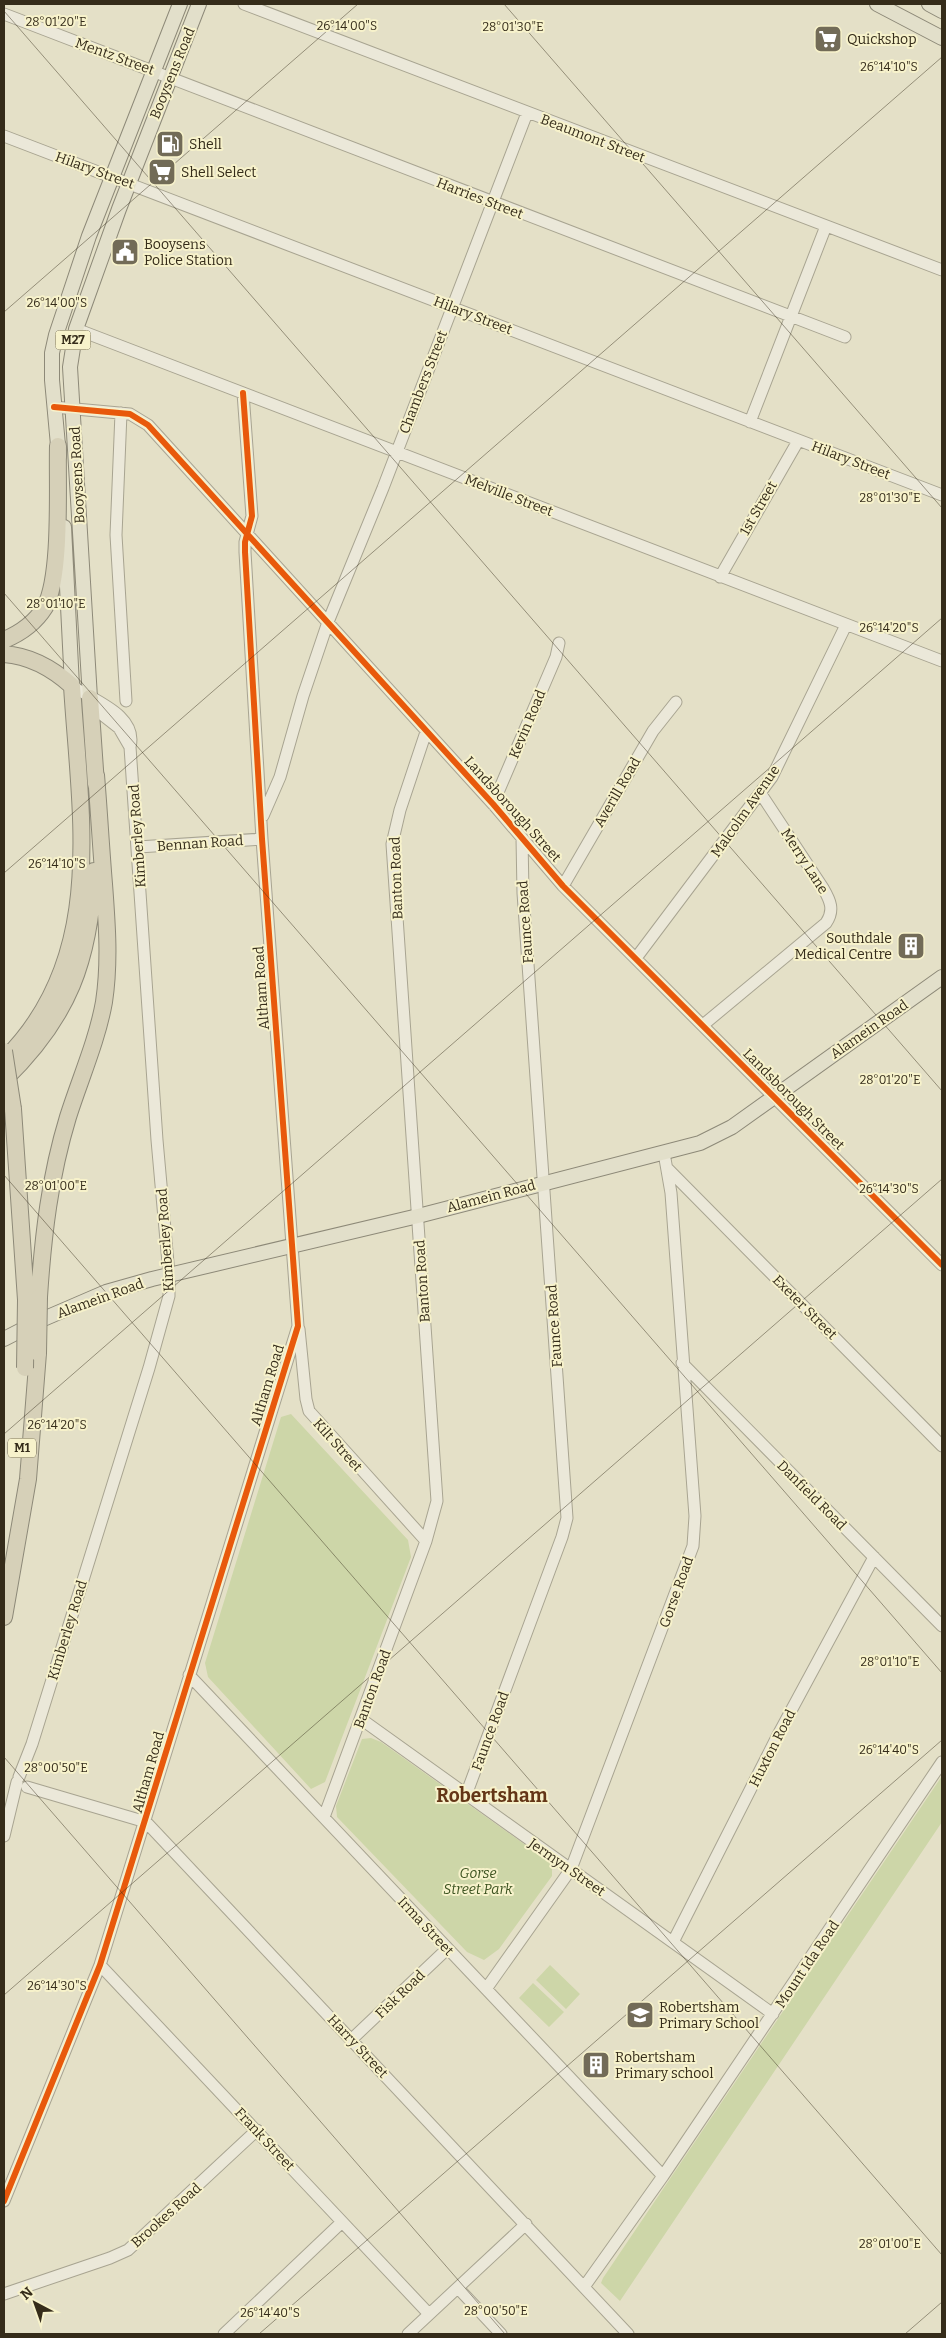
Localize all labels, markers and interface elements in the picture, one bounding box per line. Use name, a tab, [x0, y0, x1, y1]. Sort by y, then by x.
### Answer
text: 28°01'20"E	[26, 15, 86, 29]
text: 26°14'00"S	[317, 19, 377, 33]
text: 28°01'30"E	[482, 20, 544, 34]
supermarket icon: Quickshop	[813, 24, 843, 54]
street label: Booysens Road	[146, 25, 199, 122]
place label: Quickshop	[847, 31, 917, 48]
street label: Mentz Street	[73, 34, 157, 79]
text: 26°14'10"S	[860, 60, 918, 74]
street label: Beaumont Street	[538, 111, 647, 166]
fuel station icon: Shell	[155, 129, 185, 159]
place label: Shell	[189, 136, 222, 153]
street label: Hilary Street	[53, 148, 137, 193]
supermarket icon: Shell Select	[147, 157, 177, 187]
place label: Shell Select	[181, 164, 256, 181]
street label: Harries Street	[434, 174, 526, 223]
place label: Booysens Police Station	[144, 236, 233, 269]
public building icon: Booysens Police Station	[110, 237, 140, 267]
street label: Hilary Street	[431, 293, 515, 338]
text: 26°14'00"S	[27, 296, 87, 310]
street label: Chambers Street	[396, 328, 451, 436]
road number: M27	[56, 330, 90, 350]
street label: Booysens Road	[66, 426, 89, 524]
street label: Hilary Street	[809, 438, 893, 483]
street label: Melville Street	[462, 471, 555, 520]
street label: 1st Street	[736, 478, 781, 538]
text: 28°01'30"E	[859, 491, 921, 505]
text: 28°01'10"E	[26, 597, 86, 611]
text: 26°14'20"S	[859, 621, 919, 635]
street label: Kevin Road	[505, 687, 549, 761]
street label: Landsborough Street	[461, 753, 565, 866]
street label: Averill Road	[591, 754, 644, 830]
street label: Malcolm Avenue	[707, 762, 783, 861]
street label: Kimberley Road	[125, 784, 150, 888]
street label: Merry Lane	[777, 826, 832, 897]
street label: Bennan Road	[156, 832, 244, 855]
street label: Banton Road	[387, 836, 406, 920]
text: 26°14'10"S	[28, 857, 86, 871]
street label: Faunce Road	[514, 880, 537, 964]
place label: Southdale Medical Centre	[794, 930, 892, 963]
building icon: Southdale Medical Centre	[896, 931, 926, 961]
street label: Altham Road	[250, 945, 273, 1031]
street label: Alamein Road	[827, 996, 911, 1062]
street label: Landsborough Street	[739, 1045, 848, 1154]
text: 28°01'20"E	[860, 1073, 920, 1087]
street label: Alamein Road	[445, 1176, 537, 1216]
text: 28°01'00"E	[25, 1179, 87, 1193]
text: 26°14'30"S	[859, 1182, 919, 1196]
street label: Kimberley Road	[153, 1188, 178, 1292]
street label: Banton Road	[411, 1239, 434, 1323]
street label: Exeter Street	[769, 1272, 840, 1343]
street label: Alamein Road	[55, 1275, 146, 1322]
street label: Faunce Road	[543, 1284, 566, 1368]
street label: Altham Road	[247, 1342, 288, 1428]
street label: Kilt Street	[309, 1415, 366, 1475]
text: 26°14'20"S	[27, 1418, 87, 1432]
road number: M1	[8, 1439, 36, 1458]
street label: Danfield Road	[773, 1457, 850, 1534]
street label: Gorse Road	[656, 1554, 697, 1630]
street label: Kimberley Road	[44, 1578, 91, 1682]
street label: Banton Road	[350, 1647, 395, 1731]
text: 28°01'10"E	[860, 1655, 920, 1669]
street label: Faunce Road	[468, 1689, 513, 1773]
street label: Huxton Road	[746, 1707, 799, 1790]
street label: Altham Road	[129, 1729, 168, 1815]
text: 26°14'40"S	[859, 1743, 919, 1757]
text: 28°00'50"E	[24, 1761, 88, 1775]
district label: Robertsham	[436, 1784, 548, 1807]
street label: Jermyn Street	[524, 1834, 608, 1900]
park label: Gorse Street Park	[443, 1865, 513, 1898]
street label: Irma Street	[394, 1893, 457, 1959]
street label: Mount Ida Road	[772, 1917, 843, 2011]
street label: Fisk Road	[372, 1967, 429, 2022]
text: 26°14'30"S	[27, 1979, 87, 1993]
place label: Robertsham Primary School	[659, 1999, 759, 2032]
school or university icon: Robertsham Primary School	[625, 2000, 655, 2030]
street label: Harry Street	[324, 2011, 391, 2082]
place label: Robertsham Primary school	[615, 2049, 713, 2082]
building icon: Robertsham Primary school	[581, 2050, 611, 2080]
street label: Frank Street	[231, 2104, 298, 2174]
street label: Brookes Road	[128, 2180, 205, 2251]
text: 28°01'00"E	[859, 2237, 921, 2251]
north arrow	[10, 2278, 60, 2328]
text: N	[17, 2283, 37, 2304]
text: 28°00'50"E	[464, 2304, 528, 2318]
text: 26°14'40"S	[240, 2306, 300, 2320]

